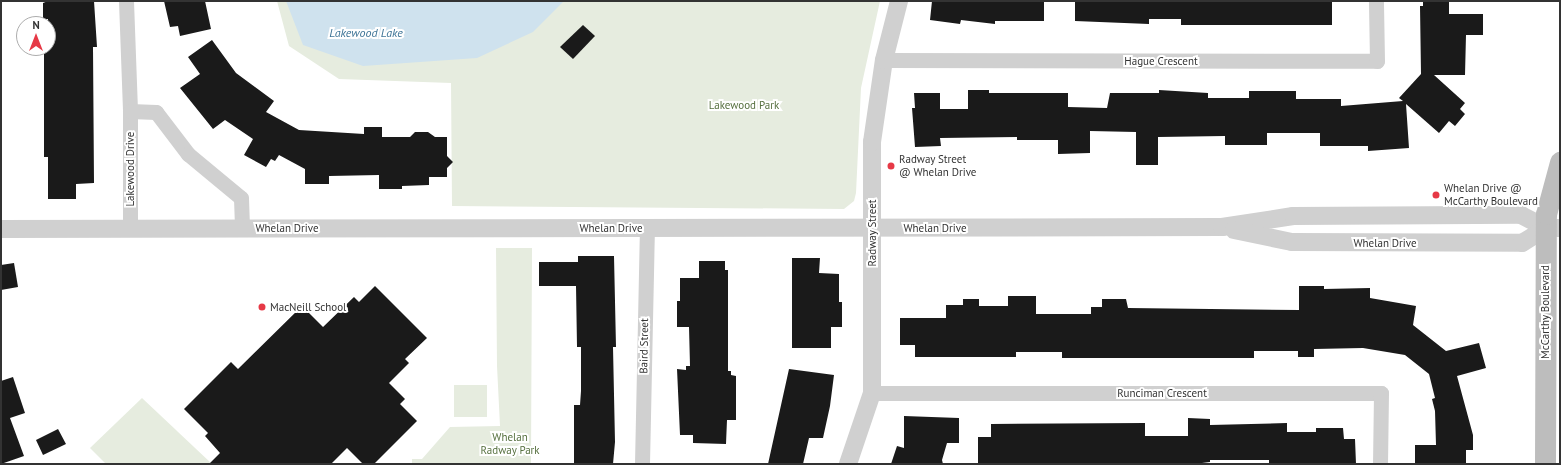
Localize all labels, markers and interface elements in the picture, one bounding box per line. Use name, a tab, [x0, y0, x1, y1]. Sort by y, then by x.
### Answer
north arrow	[16, 16, 56, 56]
text: N	[32, 18, 40, 32]
water label: Lakewood Lake	[329, 26, 403, 40]
street label: Hague Crescent	[1124, 54, 1198, 68]
park label: Lakewood Park	[709, 98, 779, 112]
street label: Lakewood Drive	[123, 132, 137, 206]
place label: Radway Street @ Whelan Drive	[899, 153, 977, 179]
marker: Radway Street @ Whelan Drive	[886, 161, 896, 171]
place label: Whelan Drive @ McCarthy Boulevard	[1444, 182, 1538, 208]
marker: Whelan Drive @ McCarthy Boulevard	[1431, 190, 1441, 200]
street label: Radway Street	[865, 199, 879, 267]
street label: Whelan Drive	[256, 221, 318, 235]
street label: Whelan Drive	[580, 221, 642, 235]
street label: Whelan Drive	[904, 221, 966, 235]
street label: Whelan Drive	[1354, 236, 1416, 250]
street label: McCarthy Boulevard	[1538, 265, 1552, 359]
place label: MacNeill School	[270, 300, 346, 314]
marker: MacNeill School	[257, 302, 267, 312]
street label: Baird Street	[637, 318, 651, 374]
street label: Runciman Crescent	[1117, 386, 1207, 400]
park label: Whelan Radway Park	[480, 431, 540, 457]

